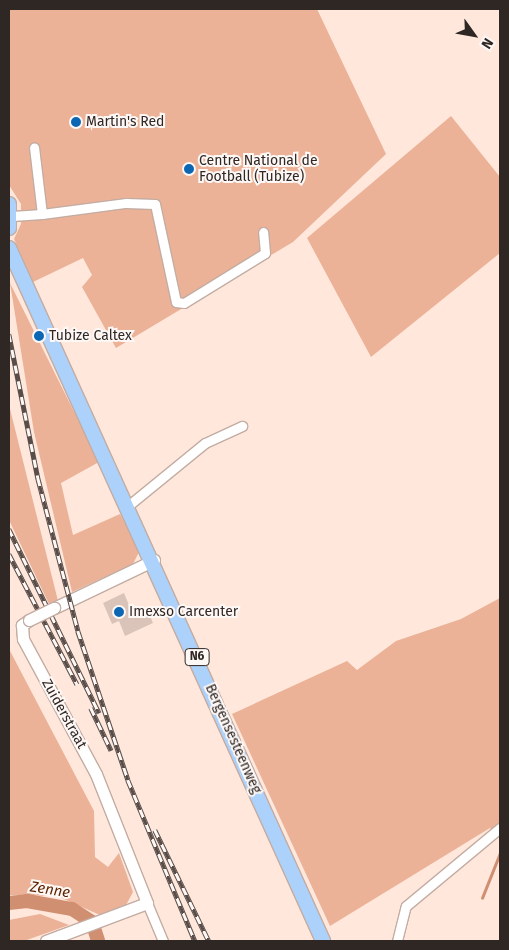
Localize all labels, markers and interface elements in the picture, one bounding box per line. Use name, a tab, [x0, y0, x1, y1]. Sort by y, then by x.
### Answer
north arrow	[449, 10, 499, 60]
text: N	[477, 35, 497, 52]
place label: Martin's Red	[86, 114, 164, 130]
marker: Martin's Red	[70, 116, 82, 128]
place label: Centre National de Football (Tubize)	[199, 153, 318, 186]
marker: Centre National de Football (Tubize)	[183, 163, 195, 175]
place label: Tubize Caltex	[49, 328, 132, 344]
marker: Tubize Caltex	[33, 330, 45, 342]
place label: Imexso Carcenter	[129, 604, 238, 620]
marker: Imexso Carcenter	[113, 606, 125, 618]
road number: N6	[184, 648, 210, 666]
street label: Zuiderstraat	[38, 676, 90, 752]
street label: Bergensesteenweg	[201, 682, 265, 796]
water label: Zenne	[29, 878, 71, 902]

